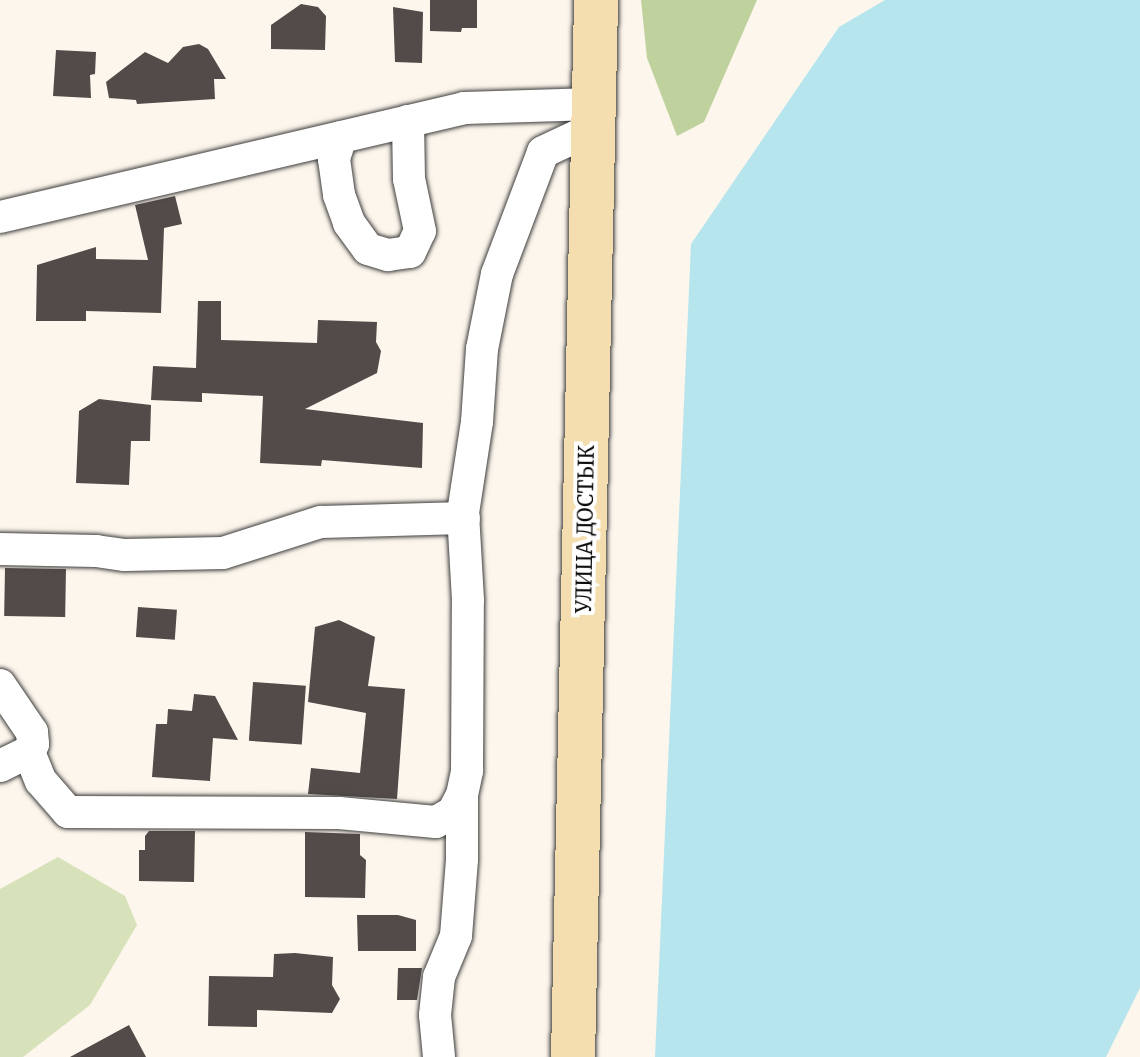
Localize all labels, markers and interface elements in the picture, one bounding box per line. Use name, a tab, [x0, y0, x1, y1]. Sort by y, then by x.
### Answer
street label: УЛИЦА ДОСТЫК	[572, 445, 598, 613]

